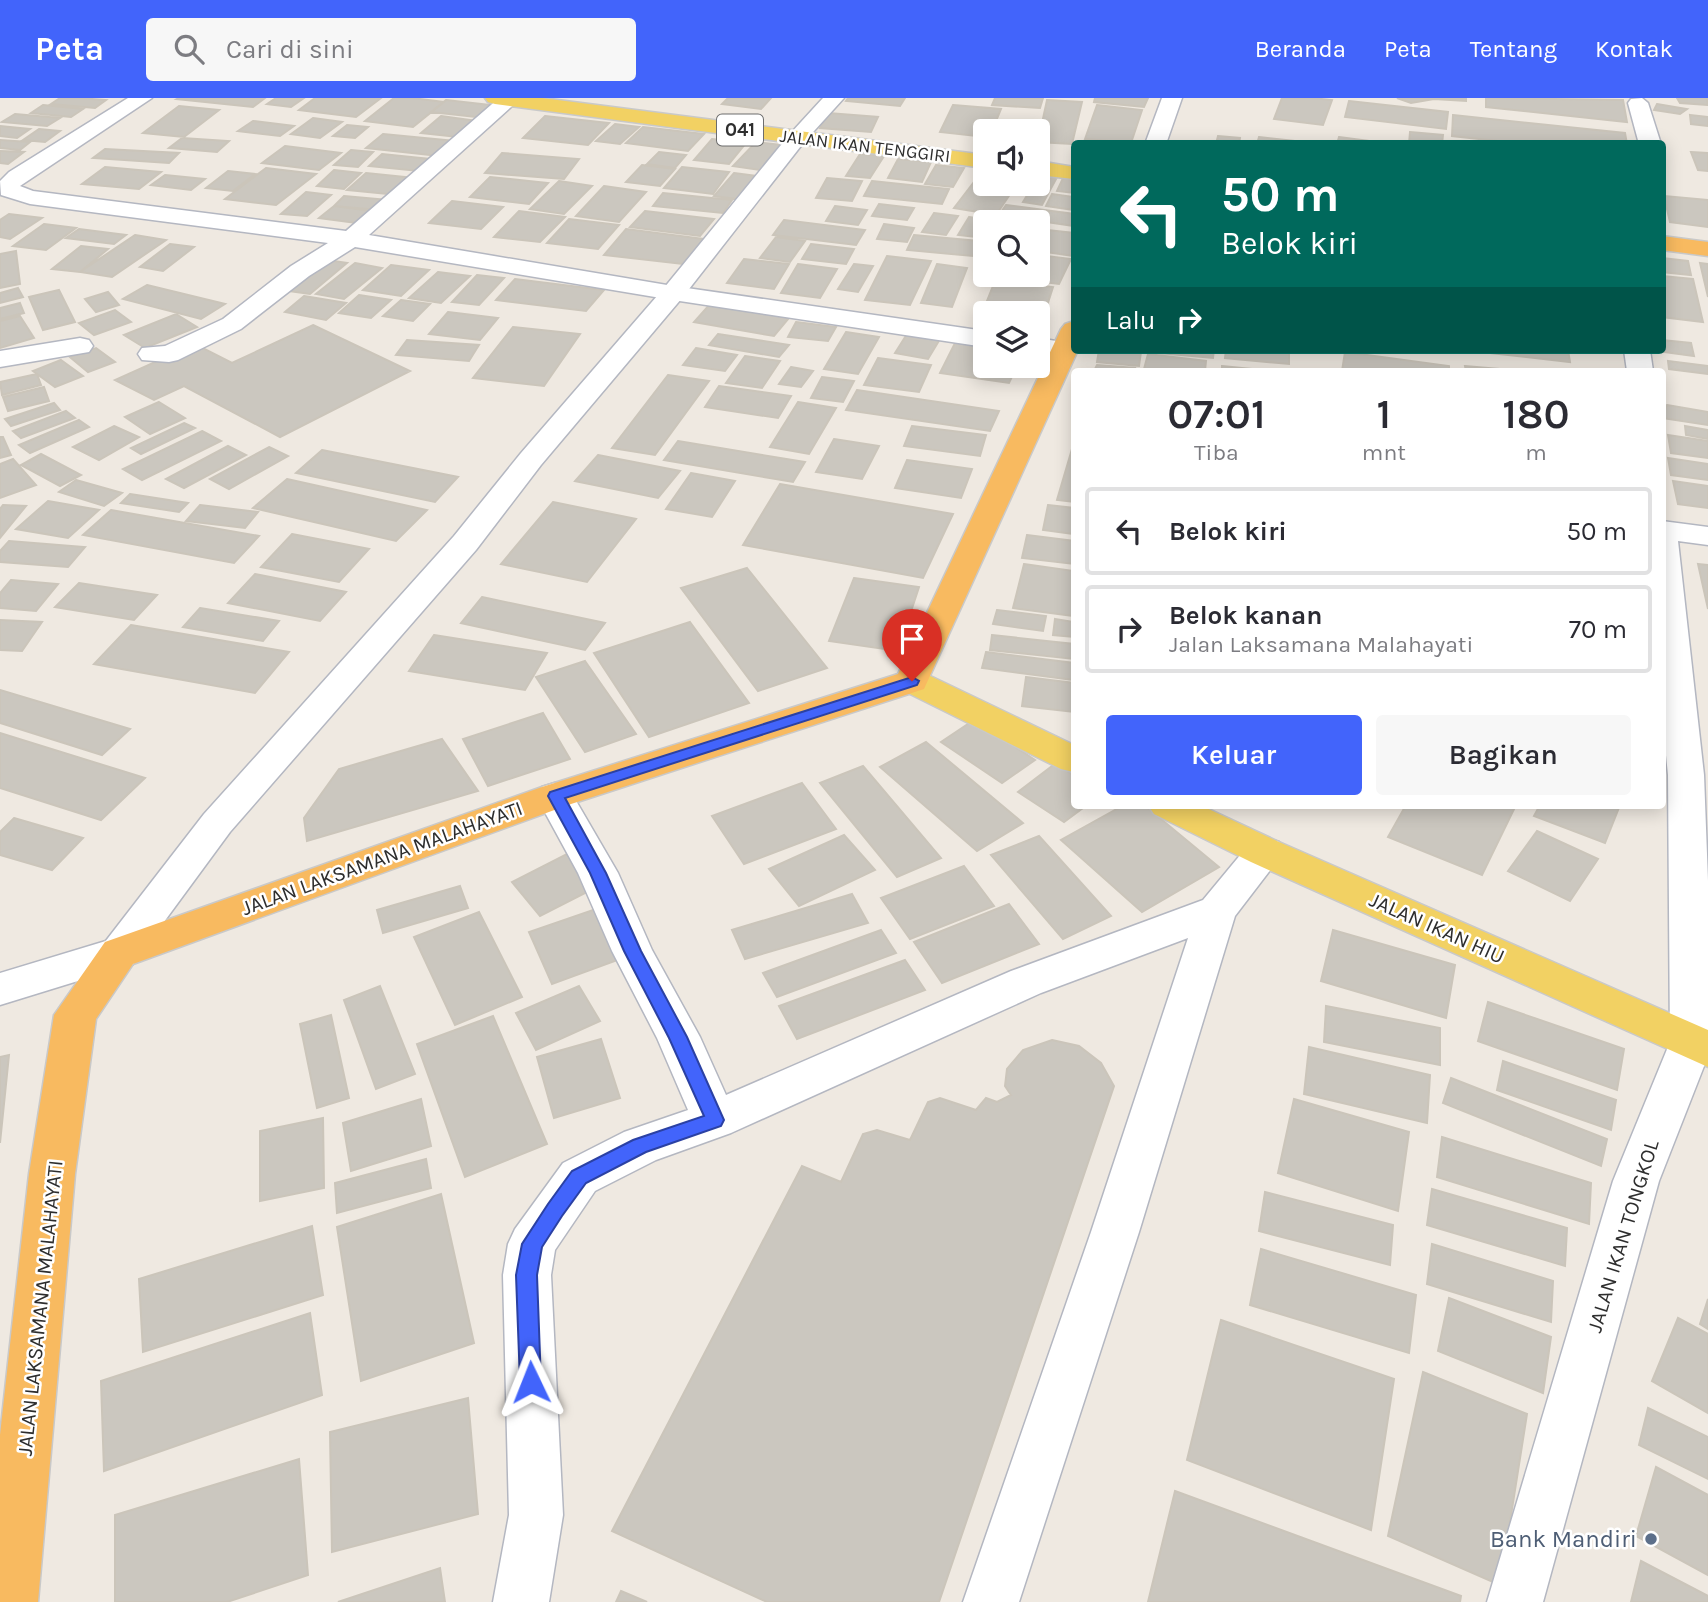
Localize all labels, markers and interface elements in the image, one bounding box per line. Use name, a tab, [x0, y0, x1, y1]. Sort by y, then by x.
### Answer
search box	[146, 18, 636, 81]
text: Peta	[35, 30, 104, 68]
icon: search	[170, 30, 208, 68]
text: Cari di sini	[226, 34, 354, 65]
text: Beranda	[1255, 35, 1346, 63]
text: Peta	[1384, 35, 1432, 63]
text: Tentang	[1470, 35, 1557, 63]
text: Kontak	[1595, 35, 1673, 63]
road number: 041	[717, 114, 763, 146]
map controls	[973, 119, 1050, 378]
button: sound	[973, 119, 1050, 196]
street label: JALAN IKAN TENGGIRI	[779, 125, 951, 167]
text: 50 m	[1221, 166, 1339, 223]
icon: left	[1106, 168, 1197, 259]
button: search	[973, 210, 1050, 287]
text: Belok kiri	[1221, 225, 1358, 262]
button: layers	[973, 301, 1050, 378]
icon: right	[1170, 301, 1208, 339]
text: Lalu	[1106, 305, 1156, 336]
text: 07:01	[1167, 389, 1266, 439]
text: 1	[1377, 389, 1391, 439]
text: 180	[1502, 389, 1570, 439]
text: Tiba	[1194, 439, 1239, 466]
text: mnt	[1362, 439, 1406, 466]
text: m	[1525, 439, 1547, 466]
icon: left	[1110, 512, 1148, 550]
text: Belok kiri	[1169, 516, 1287, 547]
text: 50 m	[1566, 516, 1627, 547]
text: Belok kanan	[1169, 600, 1322, 631]
pin	[882, 609, 942, 681]
icon: right	[1110, 610, 1148, 648]
text: 70 m	[1569, 614, 1627, 645]
icon: arrive	[893, 620, 931, 658]
text: Jalan Laksamana Malahayati	[1169, 631, 1473, 658]
button: Keluar	[1106, 715, 1362, 795]
button: Bagikan	[1376, 715, 1631, 795]
street label: JALAN LAKSAMANA MALAHAYATI	[238, 796, 526, 920]
street label: JALAN IKAN HIU	[1366, 887, 1508, 969]
street label: JALAN IKAN TONGKOL	[1582, 1137, 1664, 1335]
street label: JALAN LAKSAMANA MALAHAYATI	[13, 1159, 67, 1457]
position arrow	[494, 1345, 568, 1419]
place label: Bank Mandiri	[1490, 1525, 1637, 1553]
marker: Bank Mandiri	[1643, 1531, 1659, 1547]

